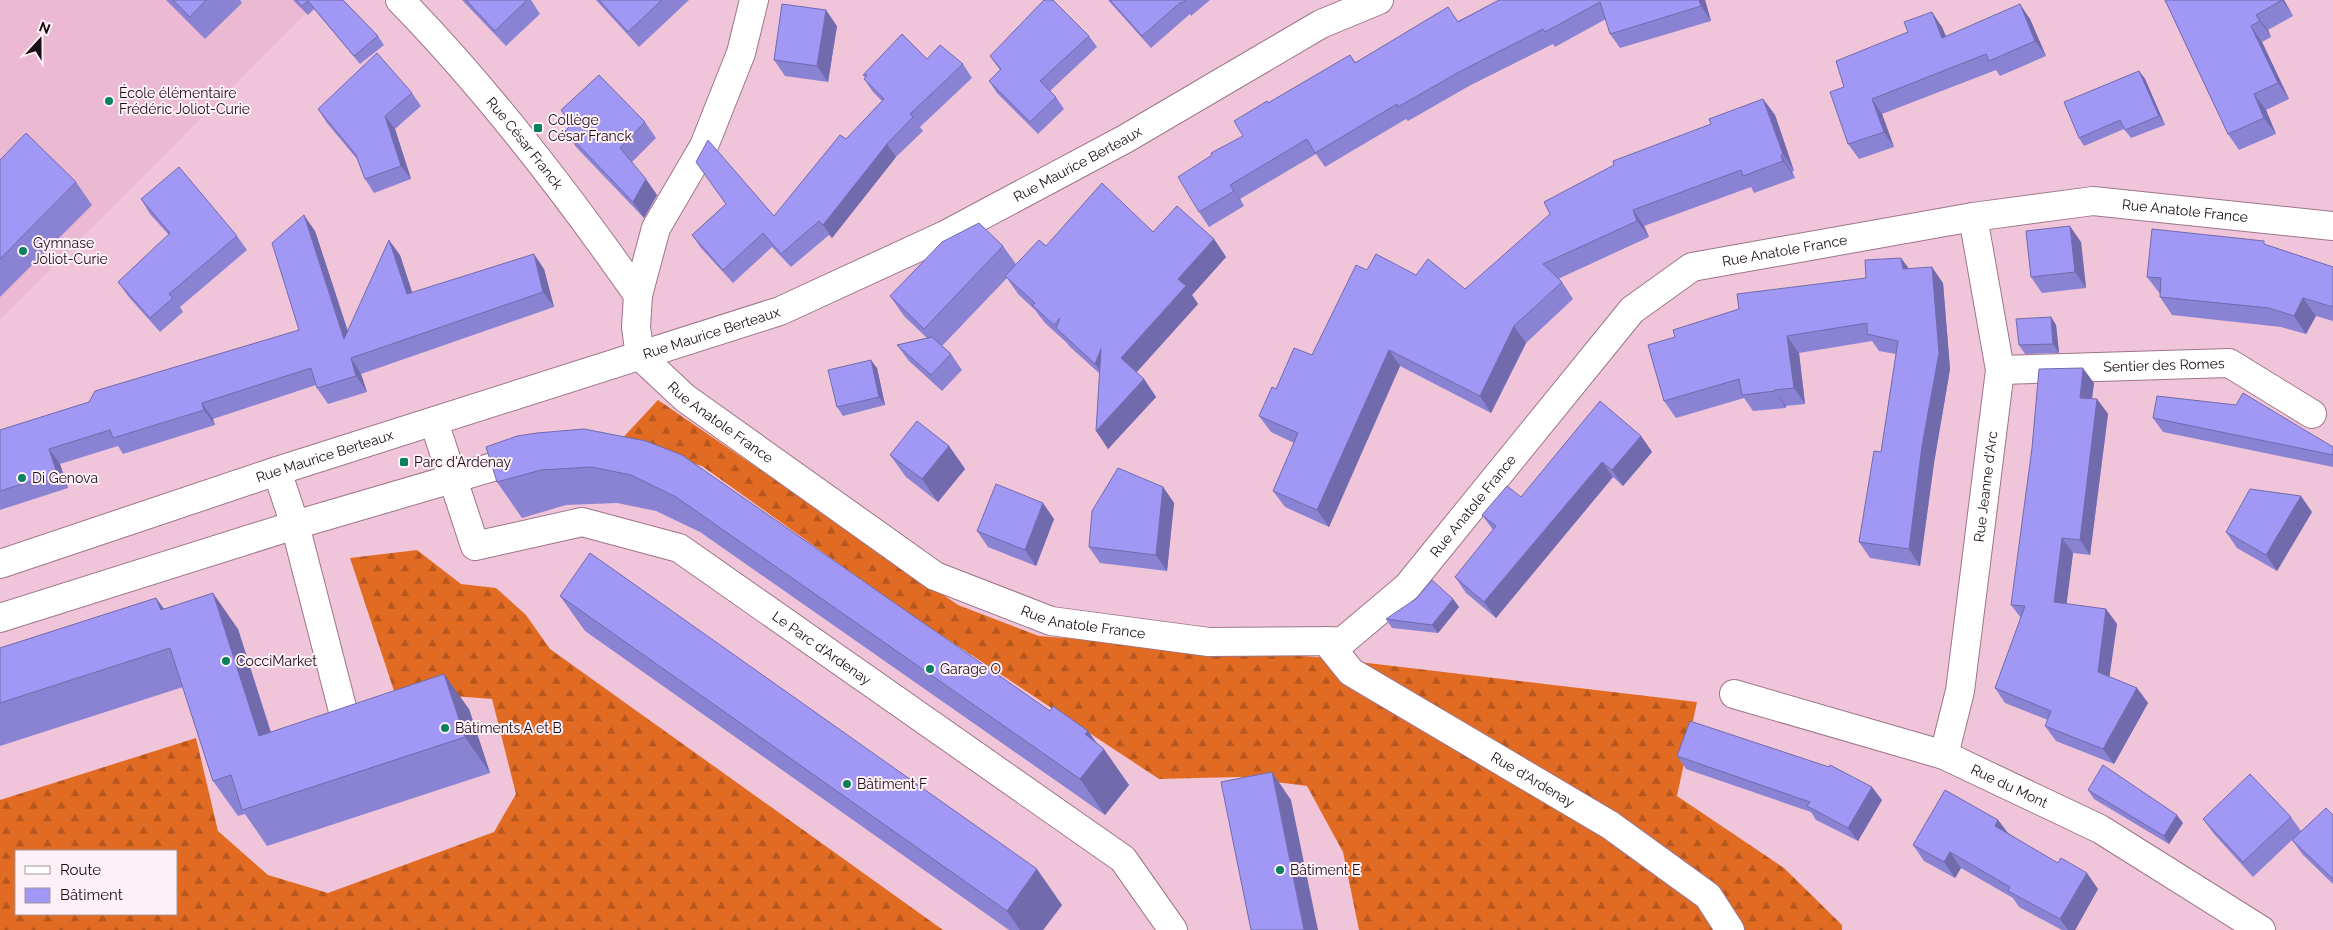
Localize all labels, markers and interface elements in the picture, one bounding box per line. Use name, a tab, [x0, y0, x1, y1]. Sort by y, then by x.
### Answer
north arrow	[15, 15, 65, 65]
text: N	[37, 18, 53, 37]
place label: École élémentaire Frédéric Joliot-Curie	[119, 84, 250, 117]
street label: Rue César Franck	[483, 94, 567, 193]
marker: École élémentaire Frédéric Joliot-Curie	[103, 95, 115, 107]
place label: Collège César Franck	[548, 112, 632, 144]
marker: Collège César Franck	[532, 122, 544, 134]
street label: Rue Maurice Berteaux	[1011, 123, 1144, 205]
street label: Rue Anatole France	[2121, 196, 2249, 225]
street label: Rue Anatole France	[1721, 232, 1848, 270]
place label: Gymnase Joliot-Curie	[33, 235, 108, 267]
marker: Gymnase Joliot-Curie	[17, 245, 29, 257]
street label: Rue Maurice Berteaux	[641, 304, 782, 362]
street label: Sentier des Romes	[2103, 355, 2225, 375]
street label: Rue Anatole France	[665, 378, 776, 466]
street label: Rue Maurice Berteaux	[254, 427, 395, 485]
street label: Rue Jeanne d'Arc	[1971, 430, 2000, 543]
street label: Rue Anatole France	[1427, 452, 1519, 560]
place label: Parc d'Ardenay	[414, 454, 511, 470]
marker: Parc d'Ardenay	[398, 456, 410, 468]
place label: Di Genova	[32, 470, 98, 486]
marker: Di Genova	[16, 472, 28, 484]
street label: Rue Anatole France	[1019, 602, 1146, 641]
street label: Le Parc d'Ardenay	[769, 608, 875, 688]
place label: CocciMarket	[236, 653, 317, 669]
marker: CocciMarket	[220, 655, 232, 667]
place label: Garage O	[940, 661, 1001, 677]
marker: Garage O	[924, 663, 936, 675]
place label: Bâtiments A et B	[455, 720, 562, 736]
marker: Bâtiments A et B	[439, 722, 451, 734]
street label: Rue d'Ardenay	[1488, 749, 1578, 810]
street label: Rue du Mont	[1968, 761, 2051, 811]
place label: Bâtiment F	[857, 776, 927, 792]
marker: Bâtiment F	[841, 778, 853, 790]
legend	[15, 850, 178, 915]
text: Route	[60, 861, 101, 879]
place label: Bâtiment E	[1290, 862, 1361, 878]
marker: Bâtiment E	[1274, 864, 1286, 876]
text: Bâtiment	[60, 886, 123, 904]

